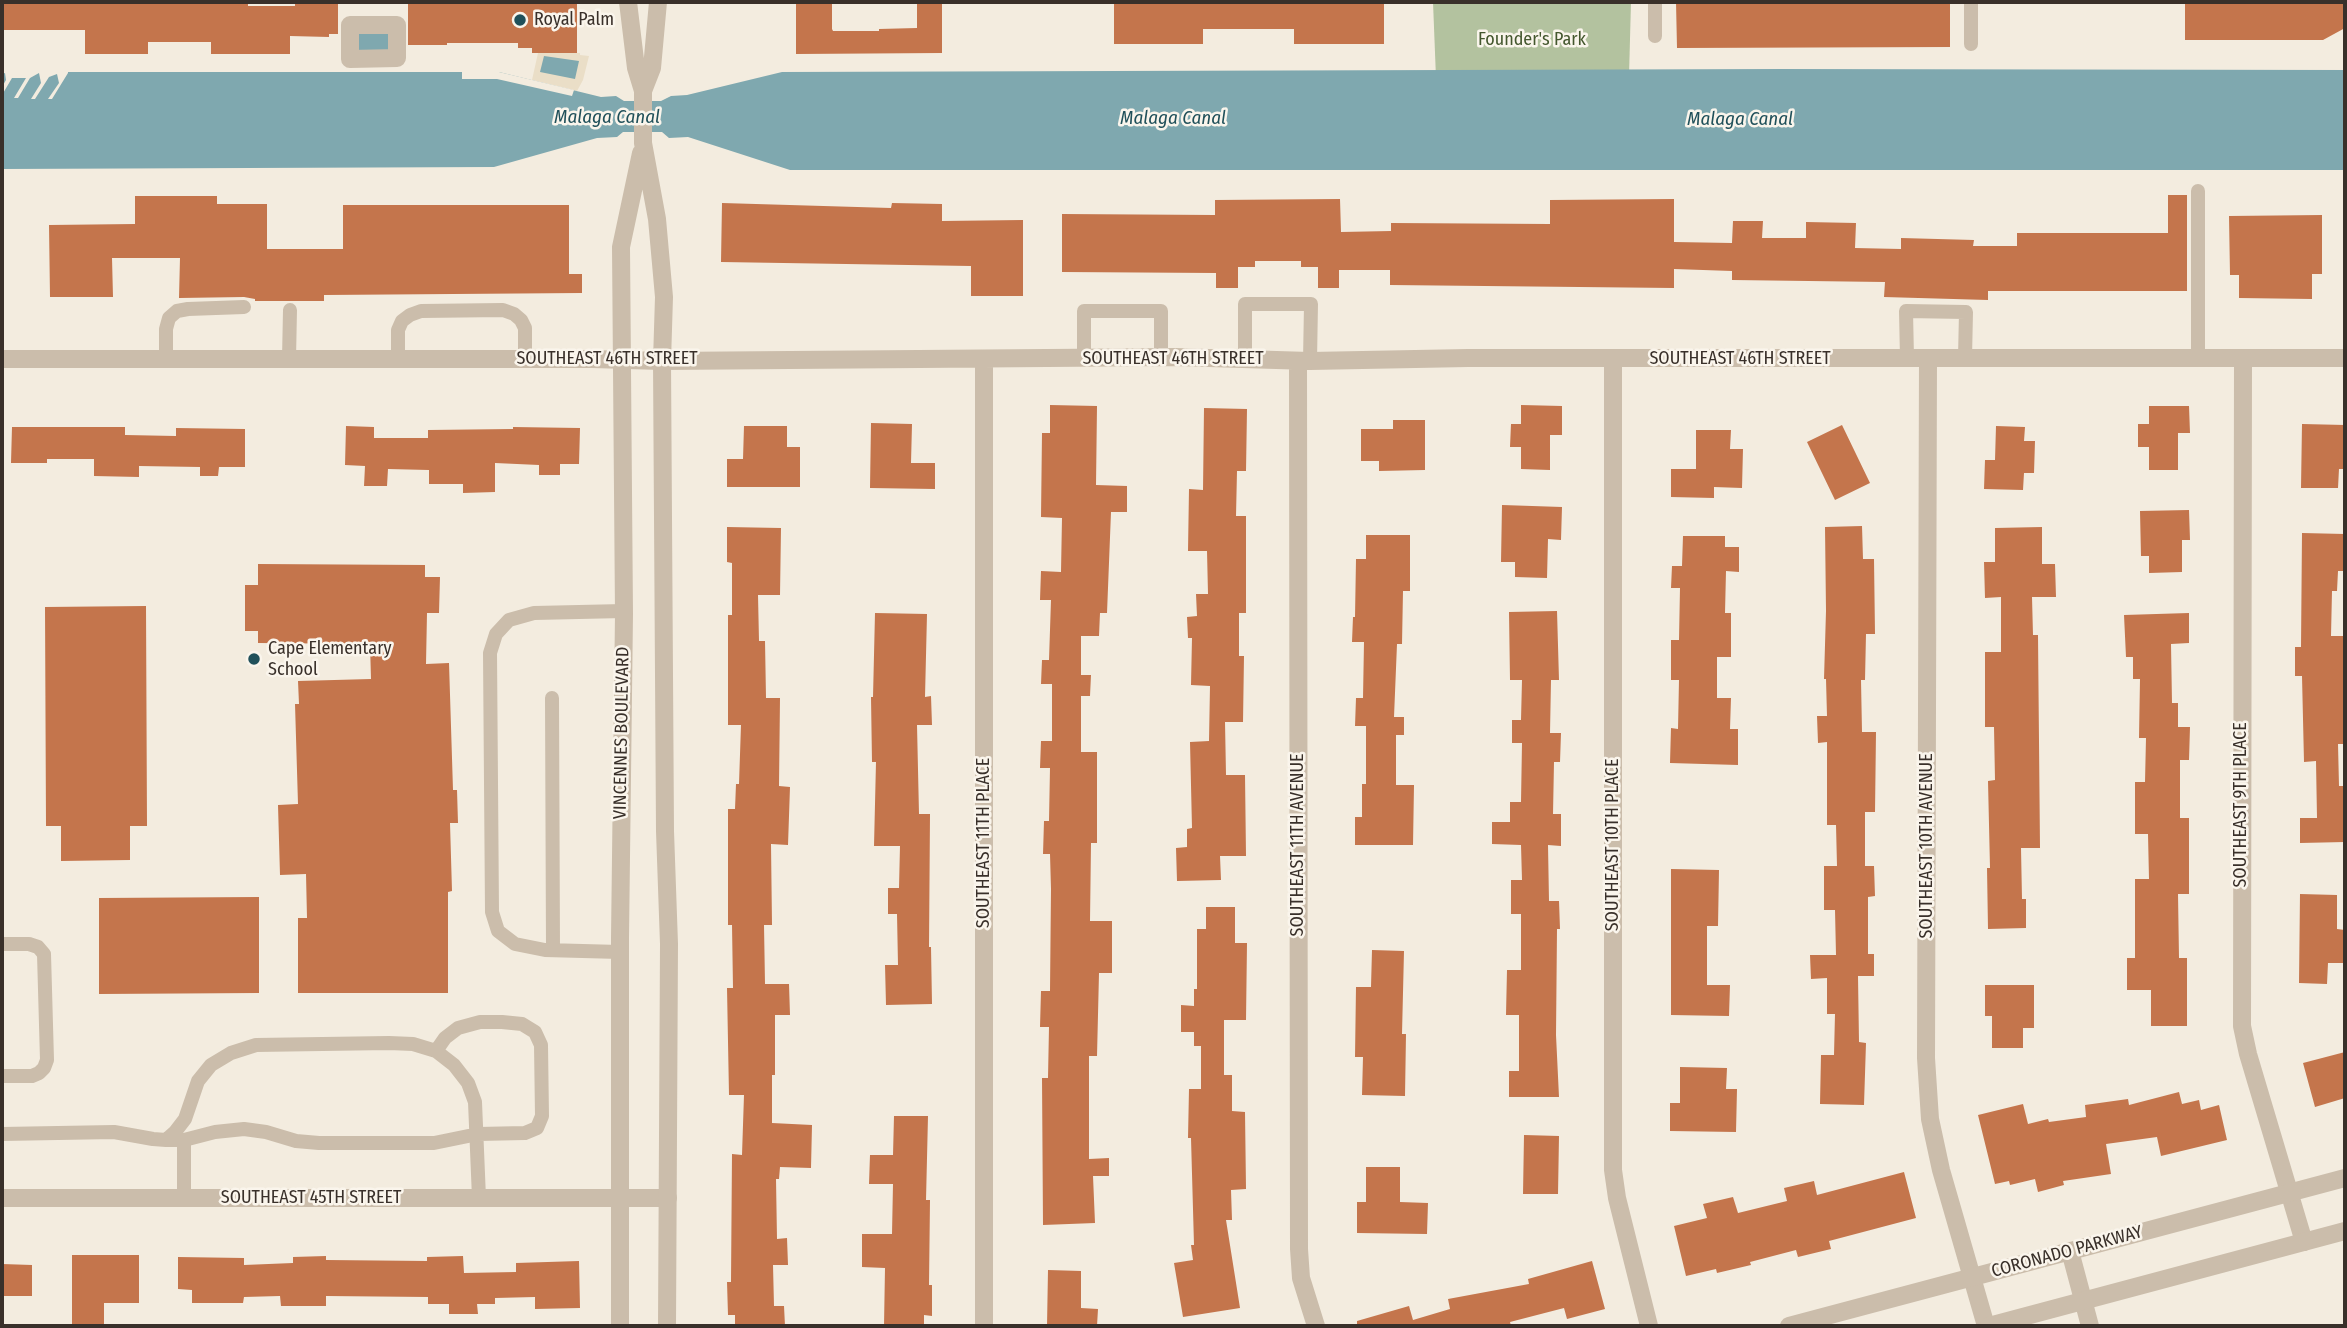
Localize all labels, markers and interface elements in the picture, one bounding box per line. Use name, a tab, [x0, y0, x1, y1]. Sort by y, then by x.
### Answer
place label: Royal Palm	[534, 9, 614, 31]
marker: Royal Palm	[512, 12, 528, 28]
park label: Founder's Park	[1478, 29, 1586, 51]
water label: Malaga Canal	[554, 107, 660, 129]
water label: Malaga Canal	[1120, 108, 1226, 130]
water label: Malaga Canal	[1687, 109, 1793, 131]
street label: SOUTHEAST 46TH STREET	[516, 348, 698, 370]
street label: SOUTHEAST 46TH STREET	[1082, 348, 1264, 370]
street label: SOUTHEAST 46TH STREET	[1649, 348, 1831, 370]
place label: Cape Elementary School	[268, 638, 391, 680]
street label: VINCENNES BOULEVARD	[610, 647, 634, 819]
marker: Cape Elementary School	[246, 651, 262, 667]
street label: SOUTHEAST 9TH PLACE	[2230, 722, 2252, 888]
street label: SOUTHEAST 11TH AVENUE	[1287, 753, 1309, 937]
street label: SOUTHEAST 10TH AVENUE	[1916, 753, 1938, 939]
street label: SOUTHEAST 11TH PLACE	[973, 758, 995, 928]
street label: SOUTHEAST 10TH PLACE	[1602, 759, 1624, 931]
street label: SOUTHEAST 45TH STREET	[221, 1187, 401, 1209]
street label: CORONADO PARKWAY	[1989, 1221, 2145, 1283]

